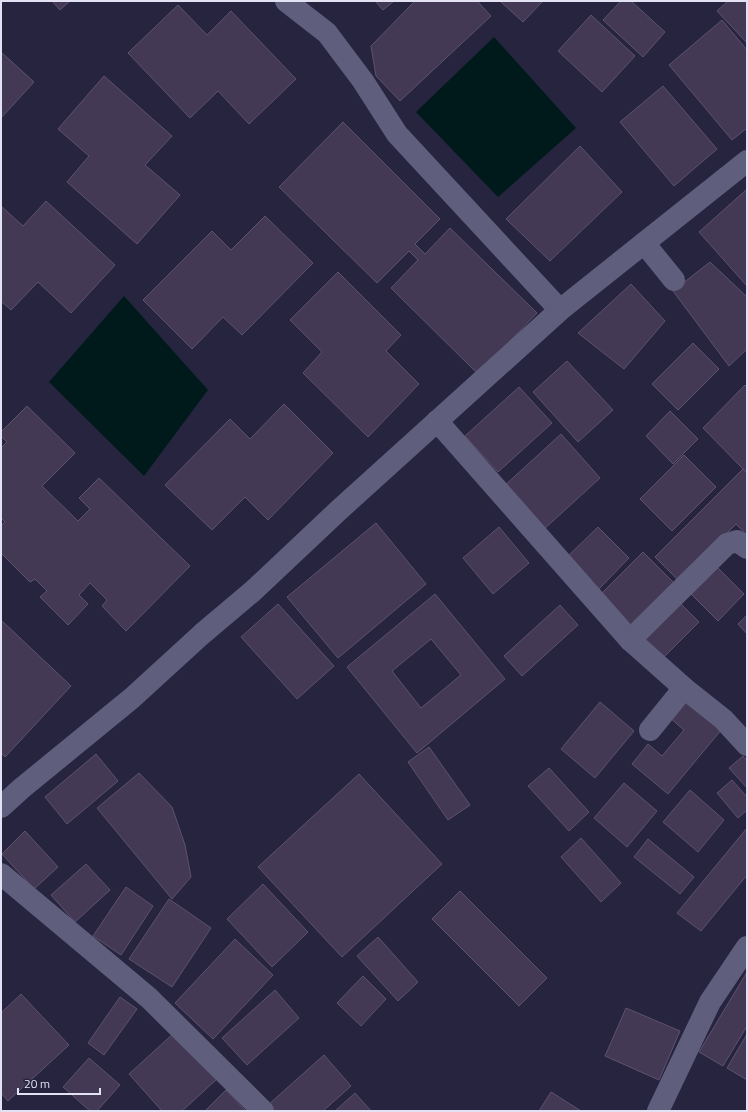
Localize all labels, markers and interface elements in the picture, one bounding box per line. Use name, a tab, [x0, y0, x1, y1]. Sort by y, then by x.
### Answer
scale bar	[18, 1070, 100, 1096]
text: 20 m	[24, 1074, 50, 1093]

